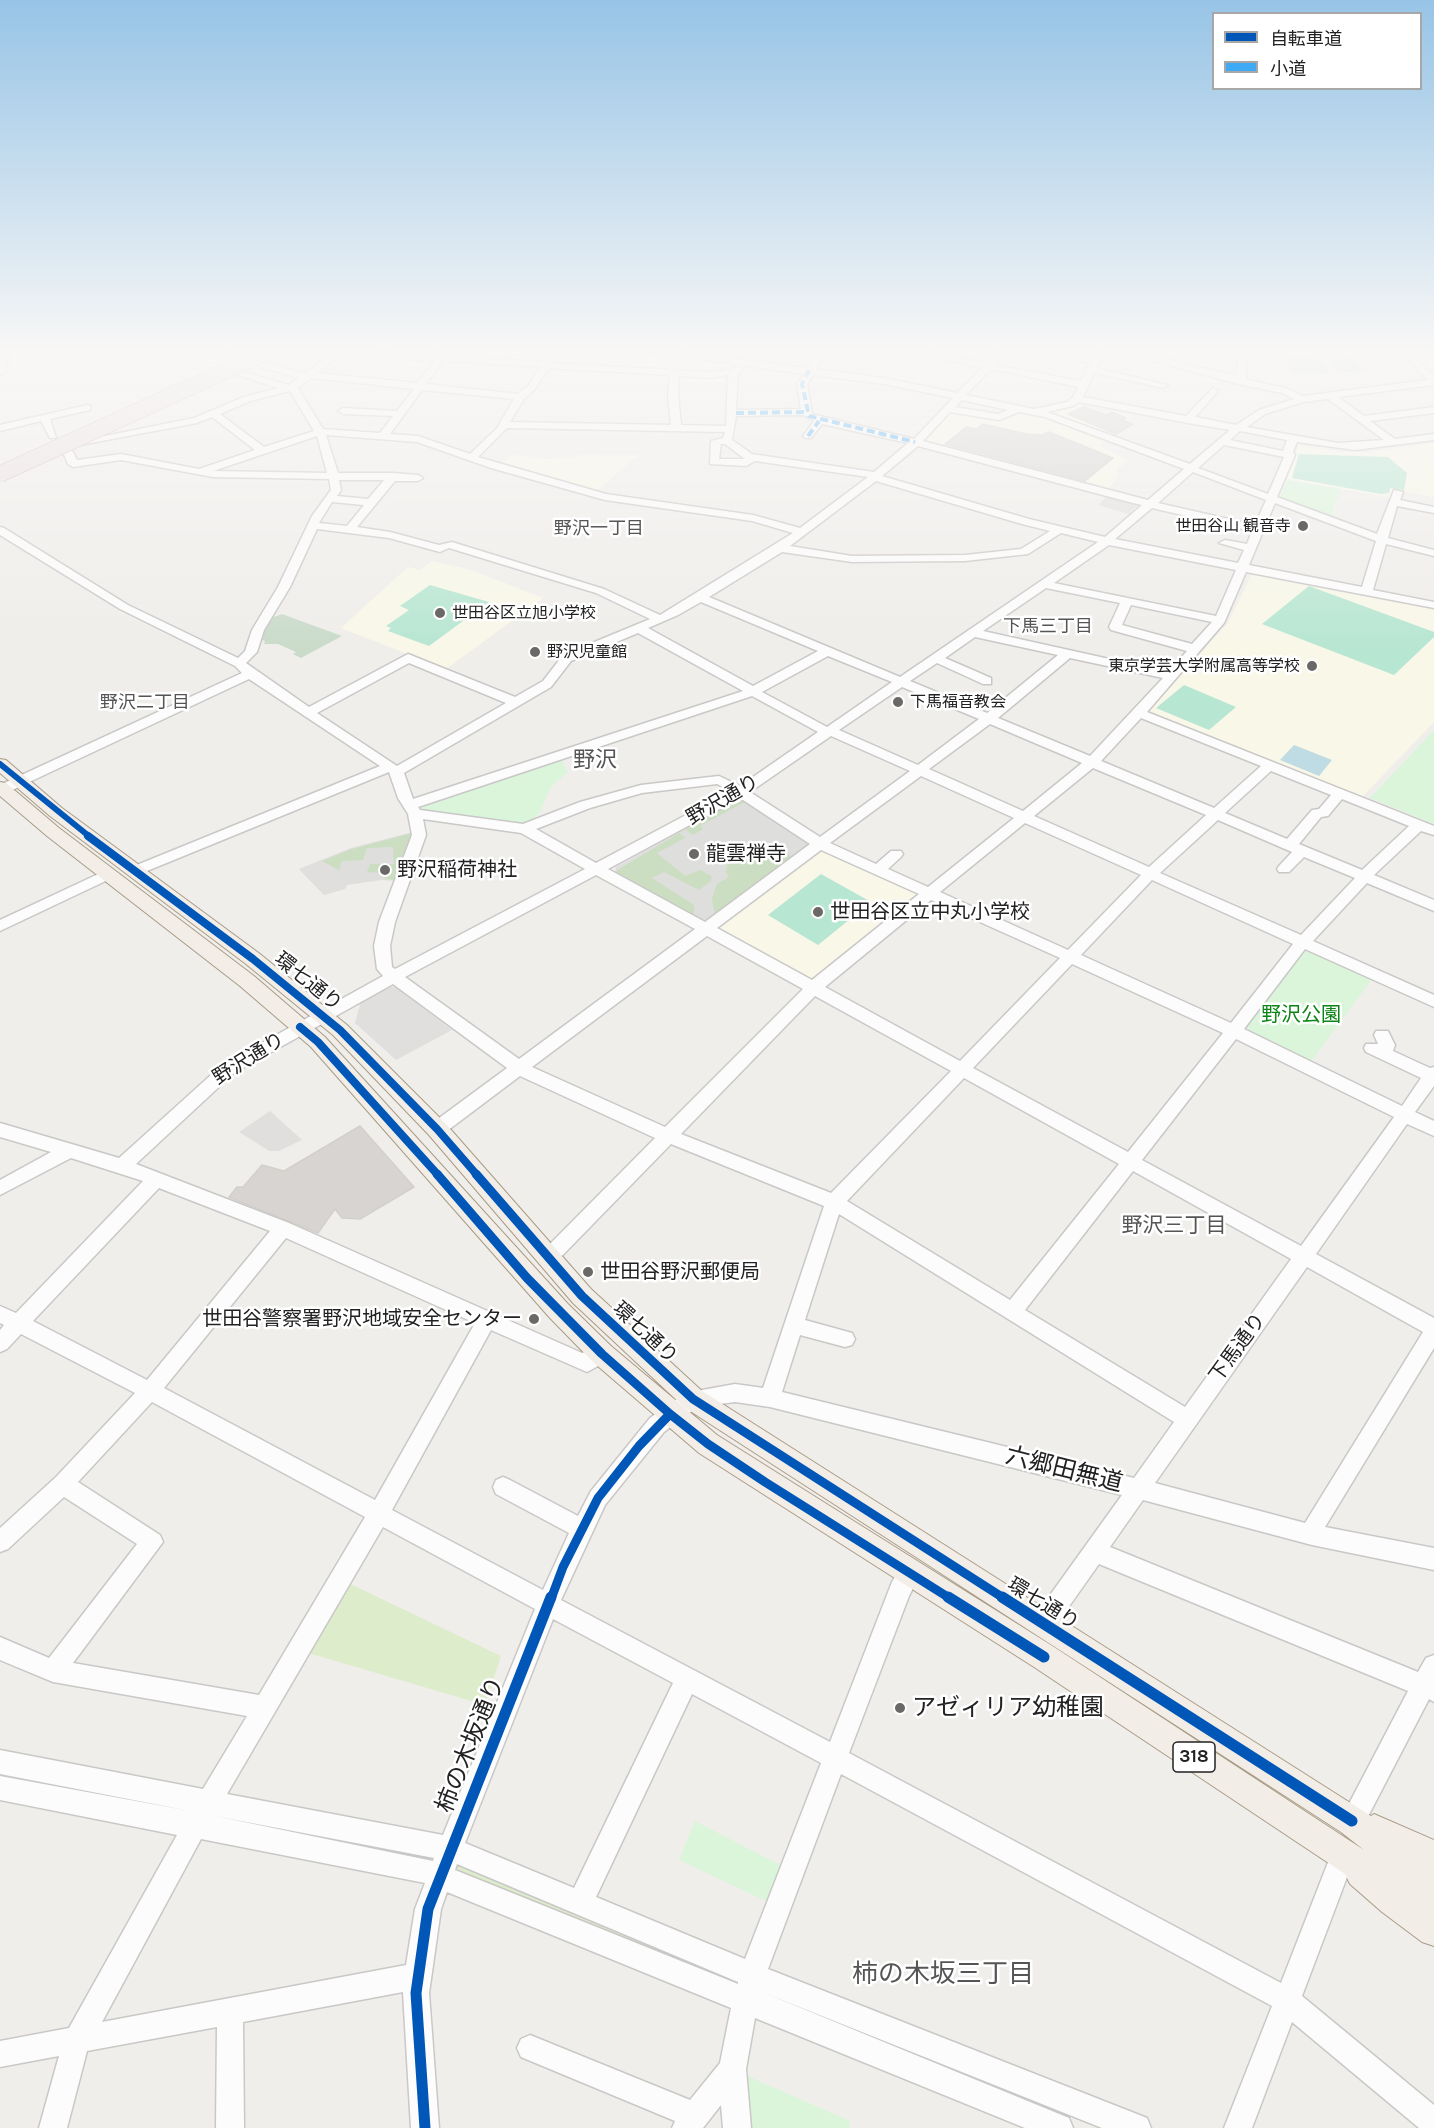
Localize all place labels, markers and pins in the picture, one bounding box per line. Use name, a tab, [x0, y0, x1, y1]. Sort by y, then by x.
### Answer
place label: 世田谷山 観音寺	[1175, 516, 1291, 536]
marker: 世田谷山 観音寺	[1296, 519, 1310, 533]
place label: 世田谷区立旭小学校	[452, 603, 596, 623]
marker: 世田谷区立旭小学校	[433, 606, 447, 620]
place label: 野沢児童館	[547, 642, 627, 662]
marker: 野沢児童館	[528, 645, 542, 659]
place label: 東京学芸大学附属高等学校	[1108, 656, 1300, 676]
marker: 東京学芸大学附属高等学校	[1305, 659, 1319, 673]
place label: 下馬福音教会	[910, 692, 1006, 712]
marker: 下馬福音教会	[891, 695, 905, 709]
place label: 龍雲禅寺	[706, 842, 786, 866]
marker: 龍雲禅寺	[687, 847, 701, 861]
place label: 野沢稲荷神社	[397, 858, 517, 882]
marker: 野沢稲荷神社	[378, 863, 392, 877]
place label: 世田谷区立中丸小学校	[830, 900, 1030, 924]
marker: 世田谷区立中丸小学校	[811, 905, 825, 919]
place label: 世田谷野沢郵便局	[600, 1260, 760, 1284]
marker: 世田谷野沢郵便局	[581, 1265, 595, 1279]
place label: 世田谷警察署野沢地域安全センター	[202, 1307, 522, 1331]
marker: 世田谷警察署野沢地域安全センター	[527, 1312, 541, 1326]
place label: アゼィリア幼稚園	[912, 1694, 1104, 1722]
marker: アゼィリア幼稚園	[893, 1701, 907, 1715]

